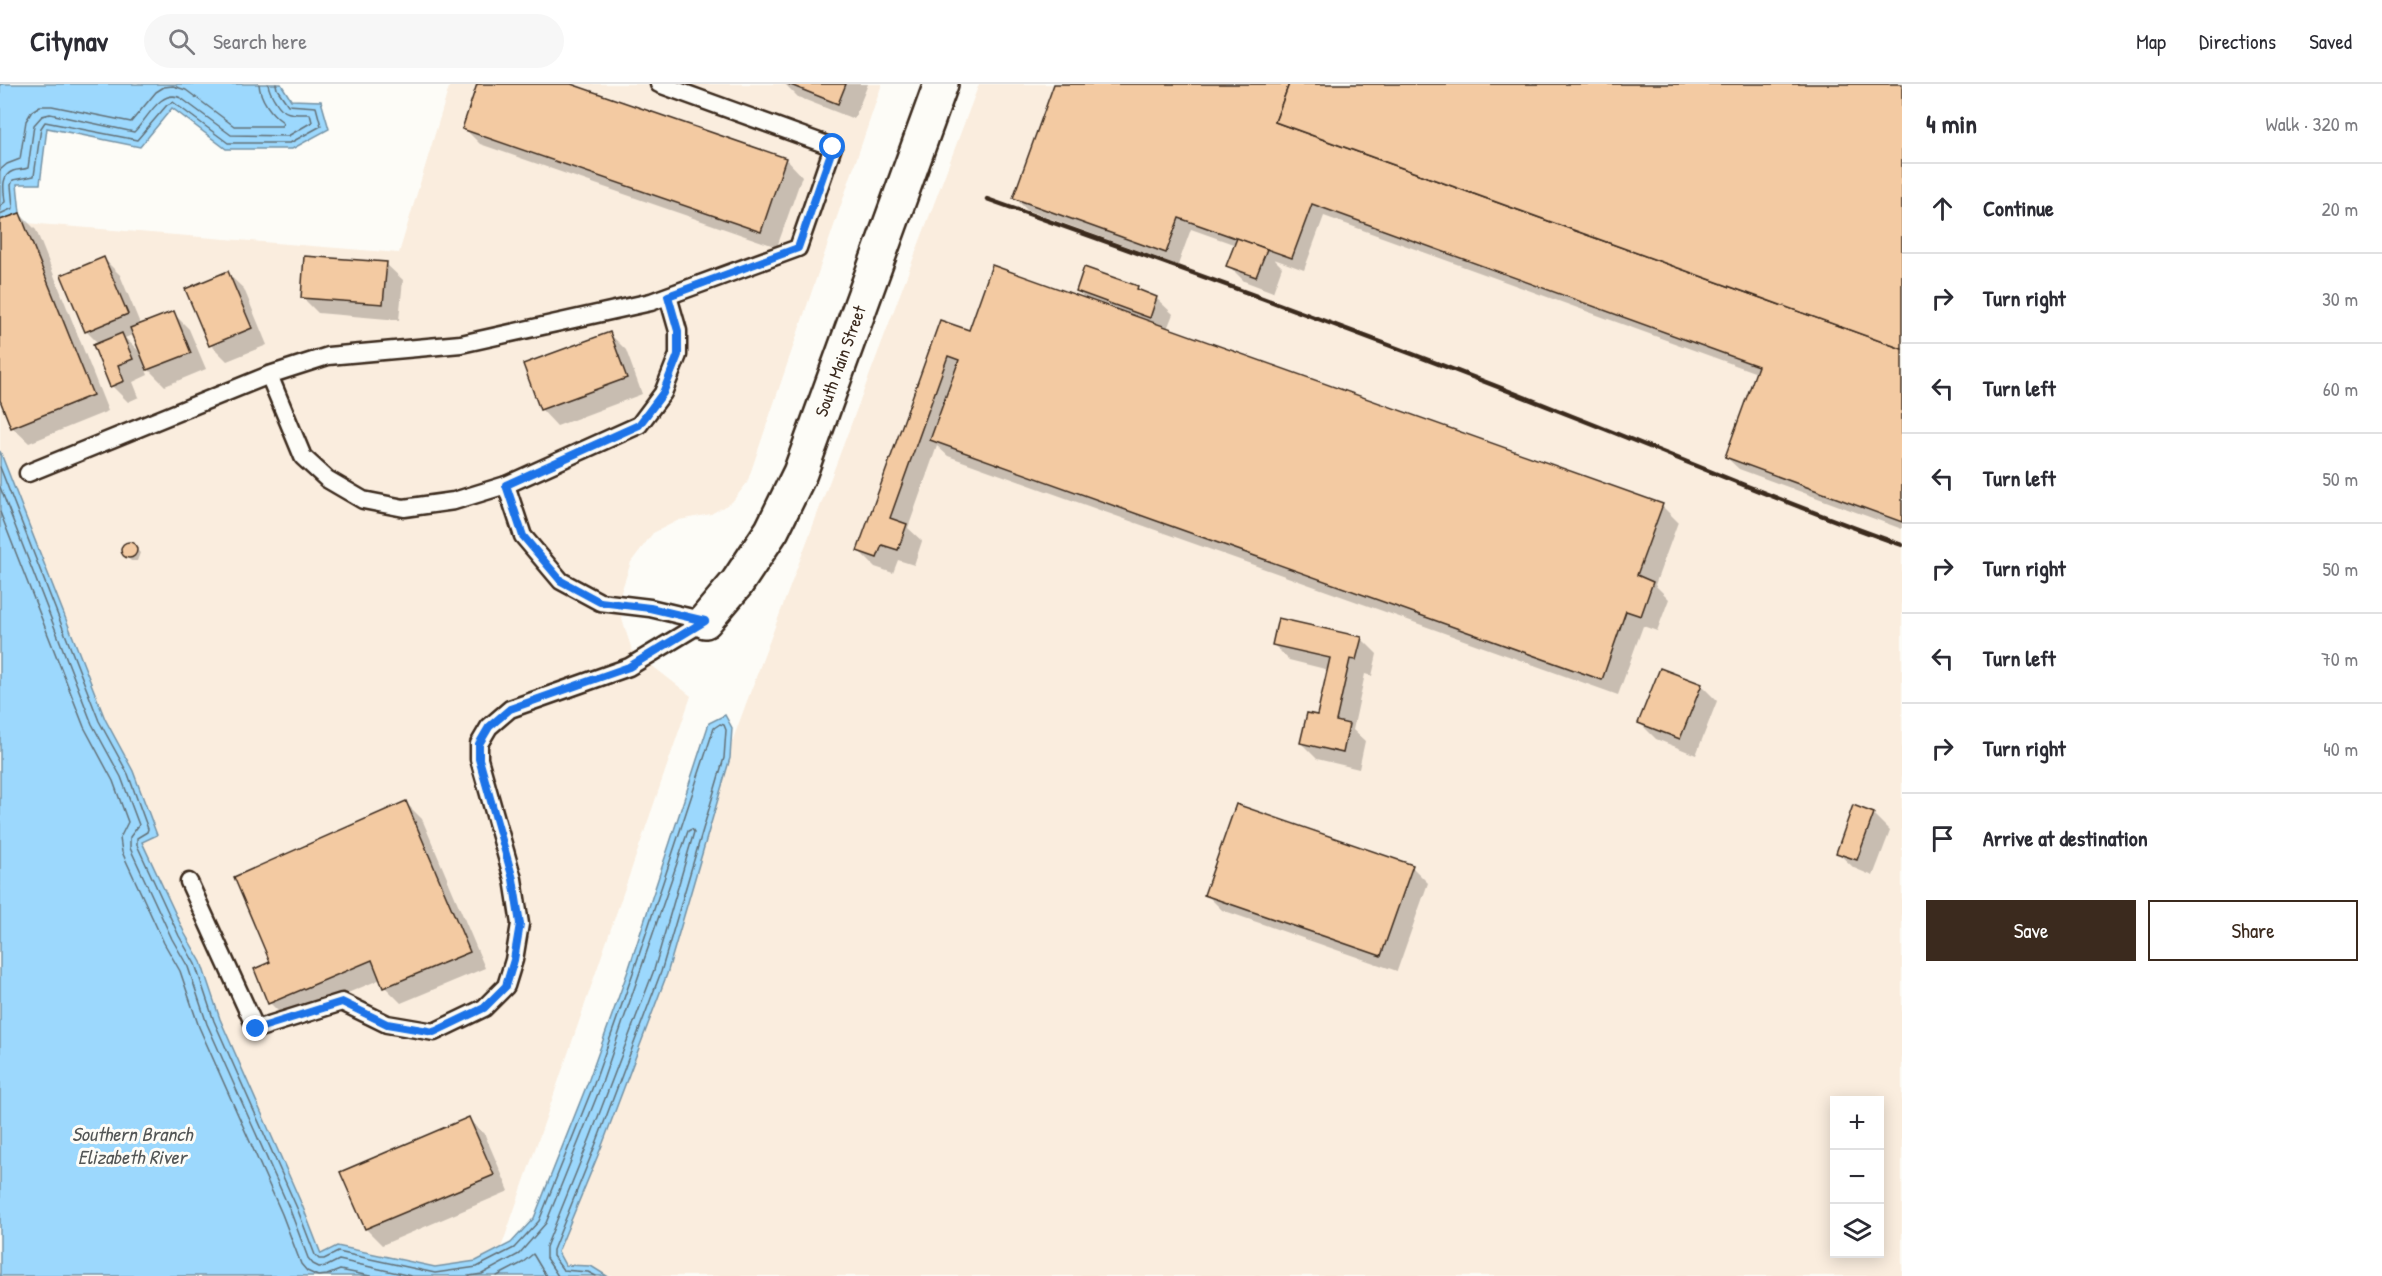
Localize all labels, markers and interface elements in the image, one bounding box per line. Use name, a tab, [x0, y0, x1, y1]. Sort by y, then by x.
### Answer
search box	[144, 14, 564, 68]
text: Citynav	[30, 22, 108, 60]
icon: search	[165, 25, 198, 58]
text: Search here	[213, 26, 307, 56]
text: Map	[2136, 27, 2166, 56]
text: Directions	[2199, 27, 2276, 56]
text: Saved	[2309, 27, 2352, 56]
text: 4 min	[1926, 106, 1977, 141]
text: Walk · 320 m	[2266, 110, 2358, 137]
route start	[819, 133, 845, 159]
icon: ahead	[1926, 192, 1959, 225]
text: Continue	[1983, 193, 2054, 223]
text: 20 m	[2321, 195, 2358, 222]
icon: right	[1926, 282, 1959, 315]
text: Turn right	[1983, 283, 2066, 313]
text: 30 m	[2322, 285, 2358, 312]
street label: South Main Street	[808, 301, 872, 420]
icon: left	[1926, 372, 1959, 405]
text: Turn left	[1983, 373, 2056, 403]
text: 60 m	[2323, 375, 2358, 402]
icon: left	[1926, 462, 1959, 495]
text: Turn left	[1983, 463, 2056, 493]
text: 50 m	[2322, 465, 2358, 492]
icon: right	[1926, 552, 1959, 585]
text: Turn right	[1983, 553, 2066, 583]
text: 50 m	[2322, 555, 2358, 582]
icon: left	[1926, 642, 1959, 675]
text: Turn left	[1983, 643, 2056, 673]
text: 70 m	[2321, 645, 2358, 672]
icon: right	[1926, 732, 1959, 765]
text: Turn right	[1983, 733, 2066, 763]
text: 40 m	[2323, 735, 2358, 762]
icon: arrive	[1926, 822, 1959, 855]
text: Arrive at destination	[1983, 823, 2148, 853]
button: Save	[1926, 900, 2136, 961]
button: Share	[2148, 900, 2358, 961]
route end	[242, 1015, 268, 1041]
map controls	[1830, 1096, 1884, 1258]
button: +	[1830, 1096, 1884, 1150]
water label: Southern Branch Elizabeth River	[72, 1120, 194, 1170]
button: −	[1830, 1150, 1884, 1204]
button: layers	[1830, 1204, 1884, 1258]

